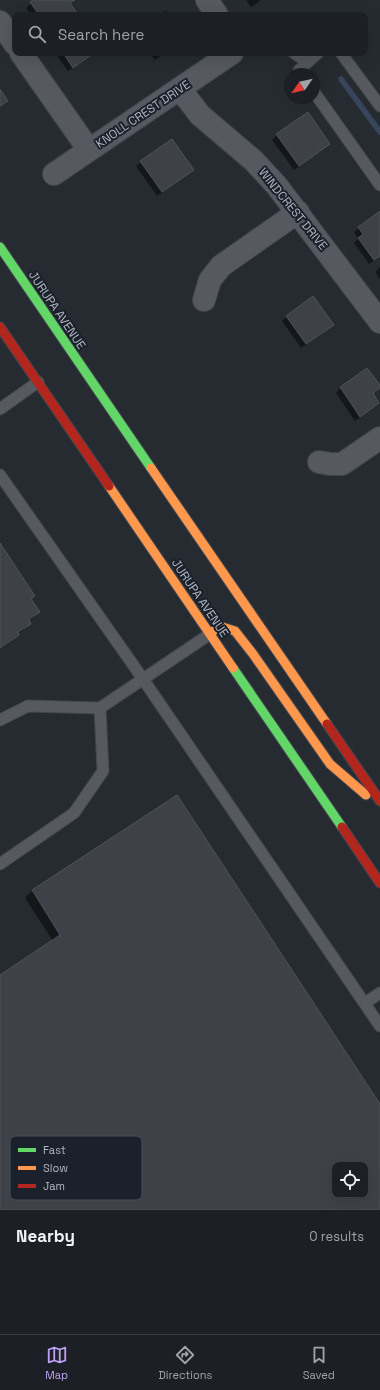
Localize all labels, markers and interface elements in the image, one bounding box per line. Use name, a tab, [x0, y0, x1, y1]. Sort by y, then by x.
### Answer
search box	[12, 12, 368, 56]
icon: search	[26, 23, 48, 45]
text: Search here	[58, 25, 144, 44]
north arrow	[284, 68, 320, 104]
street label: KNOLL CREST DRIVE	[93, 76, 194, 152]
street label: WINDCREST DRIVE	[255, 165, 331, 253]
street label: JURUPA AVENUE	[25, 268, 89, 353]
street label: JURUPA AVENUE	[168, 556, 232, 641]
legend	[10, 1136, 142, 1200]
text: Fast	[43, 1143, 66, 1157]
text: Slow	[43, 1161, 68, 1175]
map controls	[332, 1162, 368, 1198]
button: locate	[332, 1162, 368, 1198]
text: Jam	[43, 1179, 65, 1193]
text: Nearby	[16, 1225, 75, 1247]
text: 0 results	[309, 1228, 364, 1245]
tab: Map	[45, 1344, 68, 1382]
tab: Directions	[158, 1344, 212, 1382]
tab: Saved	[303, 1344, 335, 1382]

